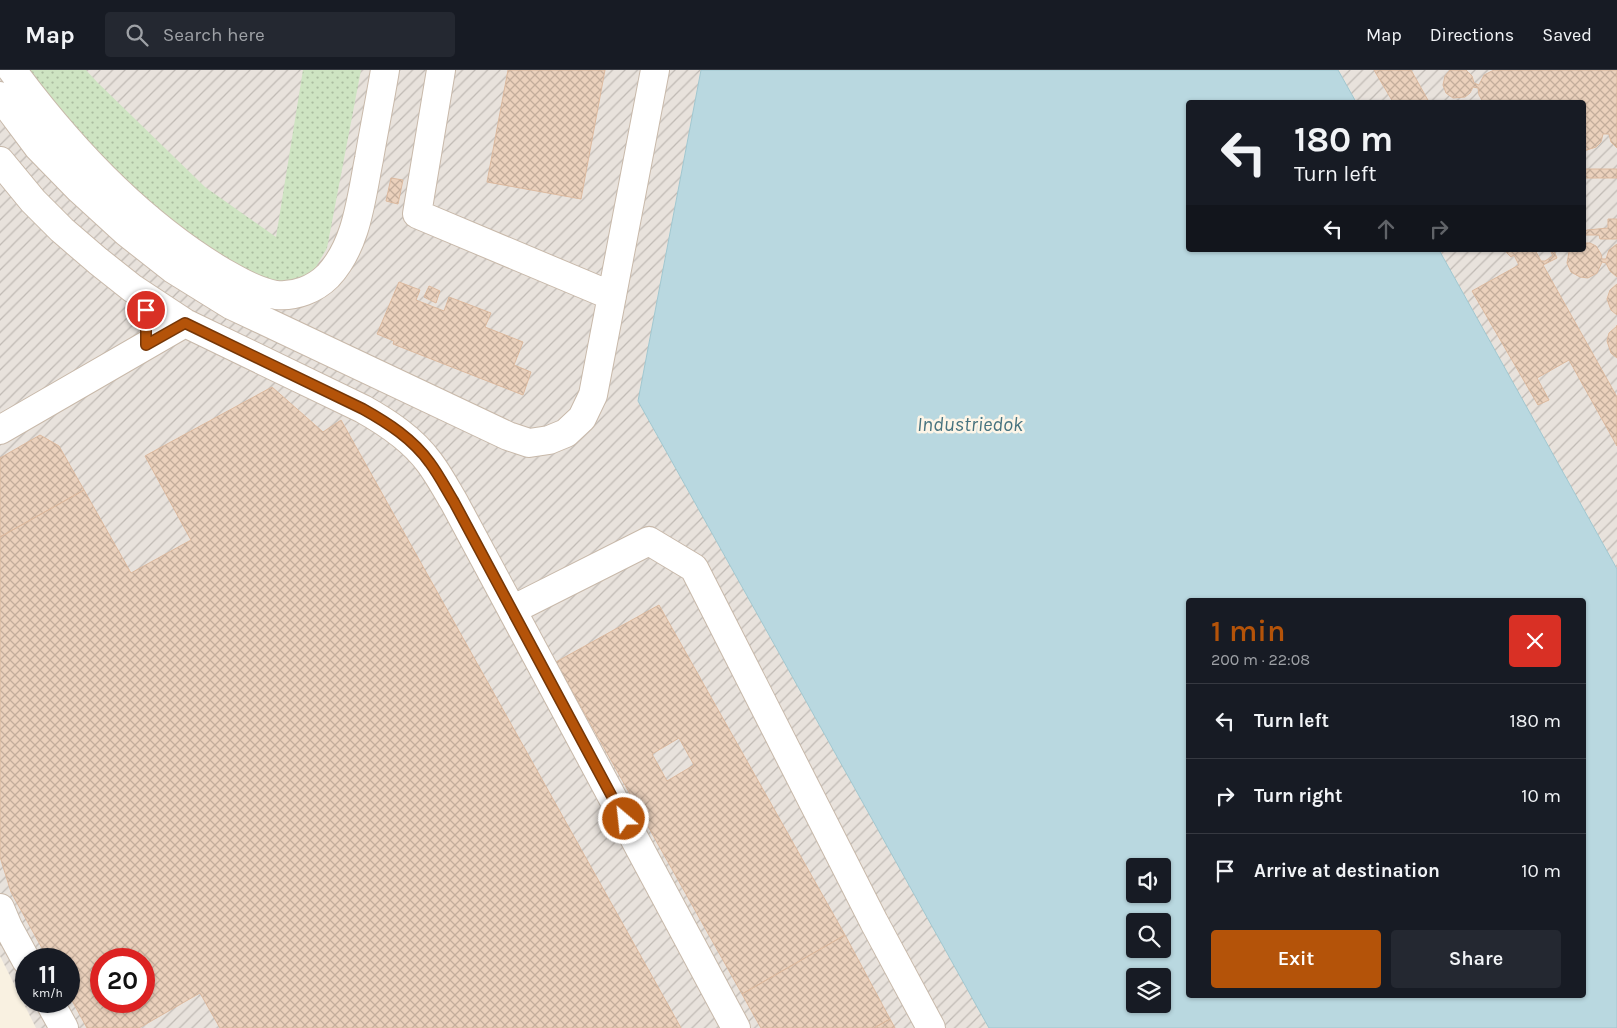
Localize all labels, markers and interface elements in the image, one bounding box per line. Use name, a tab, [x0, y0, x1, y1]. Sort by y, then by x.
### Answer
search box	[105, 12, 455, 57]
text: Map	[25, 21, 75, 49]
icon: search	[123, 21, 151, 49]
text: Search here	[163, 24, 265, 46]
text: Map	[1366, 24, 1402, 46]
text: Directions	[1430, 24, 1514, 46]
text: Saved	[1542, 24, 1592, 46]
text: 180 m	[1294, 119, 1393, 160]
icon: left	[1211, 120, 1276, 185]
text: Turn left	[1294, 161, 1377, 187]
icon: left	[1319, 215, 1347, 243]
icon: ahead	[1372, 215, 1400, 243]
icon: right	[1425, 215, 1453, 243]
pin	[125, 289, 167, 331]
icon: arrive	[132, 296, 160, 324]
water label: Industriedok	[917, 413, 1024, 436]
text: 1 min	[1211, 613, 1285, 649]
button: close	[1509, 615, 1561, 667]
text: 200 m · 22:08	[1211, 650, 1310, 669]
icon: left	[1211, 707, 1239, 735]
text: Turn left	[1254, 710, 1329, 732]
text: 180 m	[1509, 710, 1561, 732]
icon: right	[1211, 782, 1239, 810]
text: Turn right	[1254, 785, 1343, 807]
text: 10 m	[1521, 785, 1561, 807]
position arrow	[597, 792, 649, 844]
icon: arrive	[1211, 857, 1239, 885]
map controls	[1126, 858, 1171, 1013]
button: sound	[1126, 858, 1171, 903]
text: Arrive at destination	[1254, 860, 1440, 882]
text: 10 m	[1521, 860, 1561, 882]
button: search	[1126, 913, 1171, 958]
button: Exit	[1211, 930, 1381, 988]
button: Share	[1391, 930, 1561, 988]
speed limit sign: 20	[90, 948, 155, 1013]
text: 11	[39, 960, 56, 989]
button: layers	[1126, 968, 1171, 1013]
text: km/h	[32, 986, 63, 1000]

